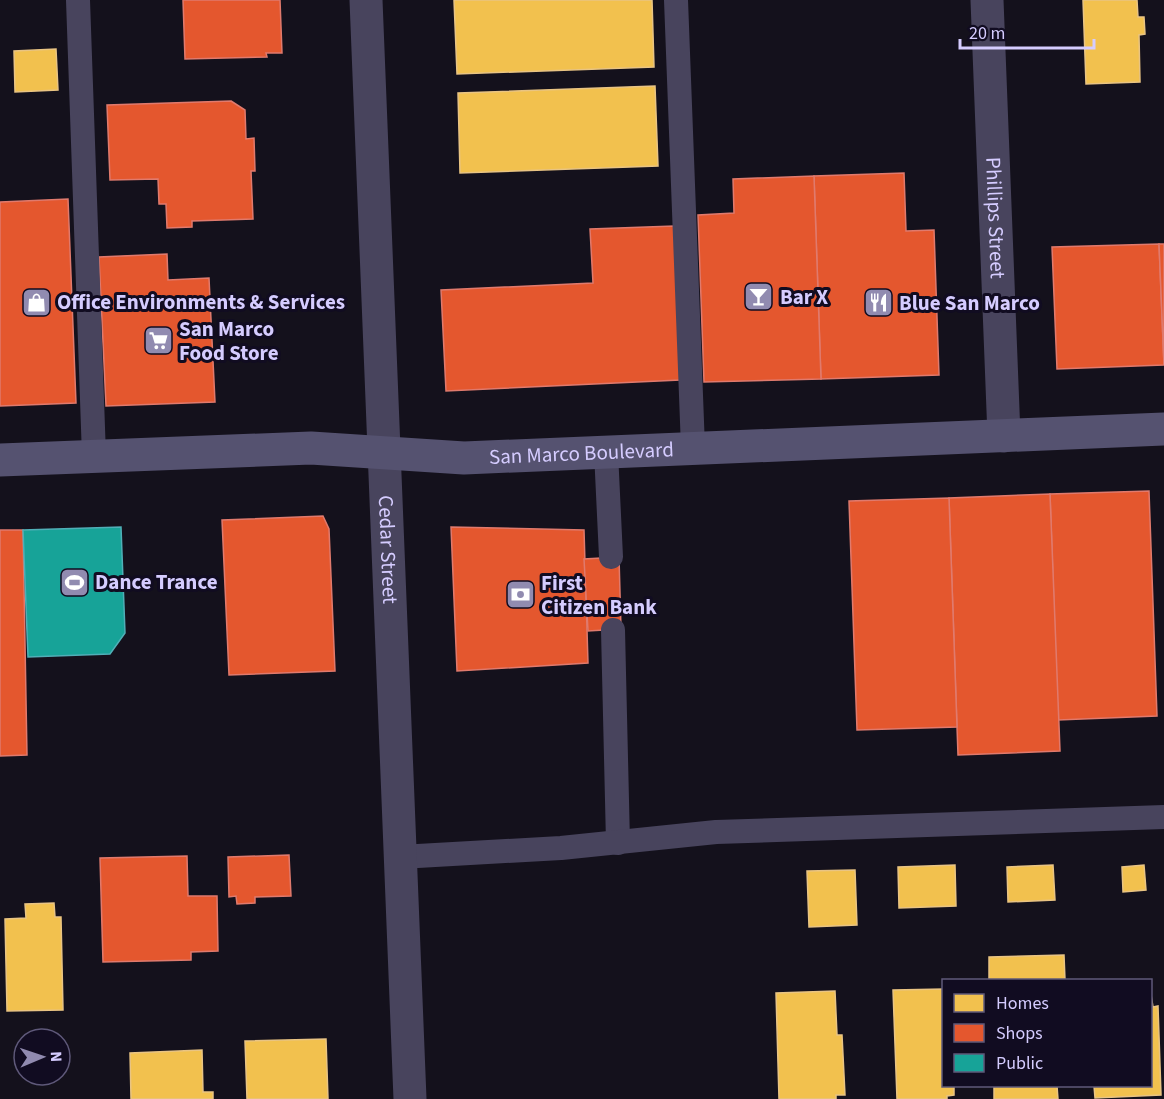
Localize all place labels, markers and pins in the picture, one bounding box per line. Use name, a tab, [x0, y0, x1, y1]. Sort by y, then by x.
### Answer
bar icon: Bar X	[743, 281, 775, 313]
place label: Bar X	[780, 282, 828, 312]
shop icon: Office Environments & Services	[20, 286, 52, 318]
place label: Office Environments & Services	[57, 287, 345, 317]
restaurant icon: Blue San Marco	[862, 287, 894, 319]
place label: Blue San Marco	[899, 288, 1040, 318]
place label: San Marco Food Store	[179, 314, 279, 368]
supermarket icon: San Marco Food Store	[142, 325, 174, 357]
sports icon: Dance Trance	[58, 566, 90, 598]
place label: Dance Trance	[95, 567, 218, 597]
place label: First Citizen Bank	[541, 568, 657, 622]
bank icon: First Citizen Bank	[504, 579, 536, 611]

